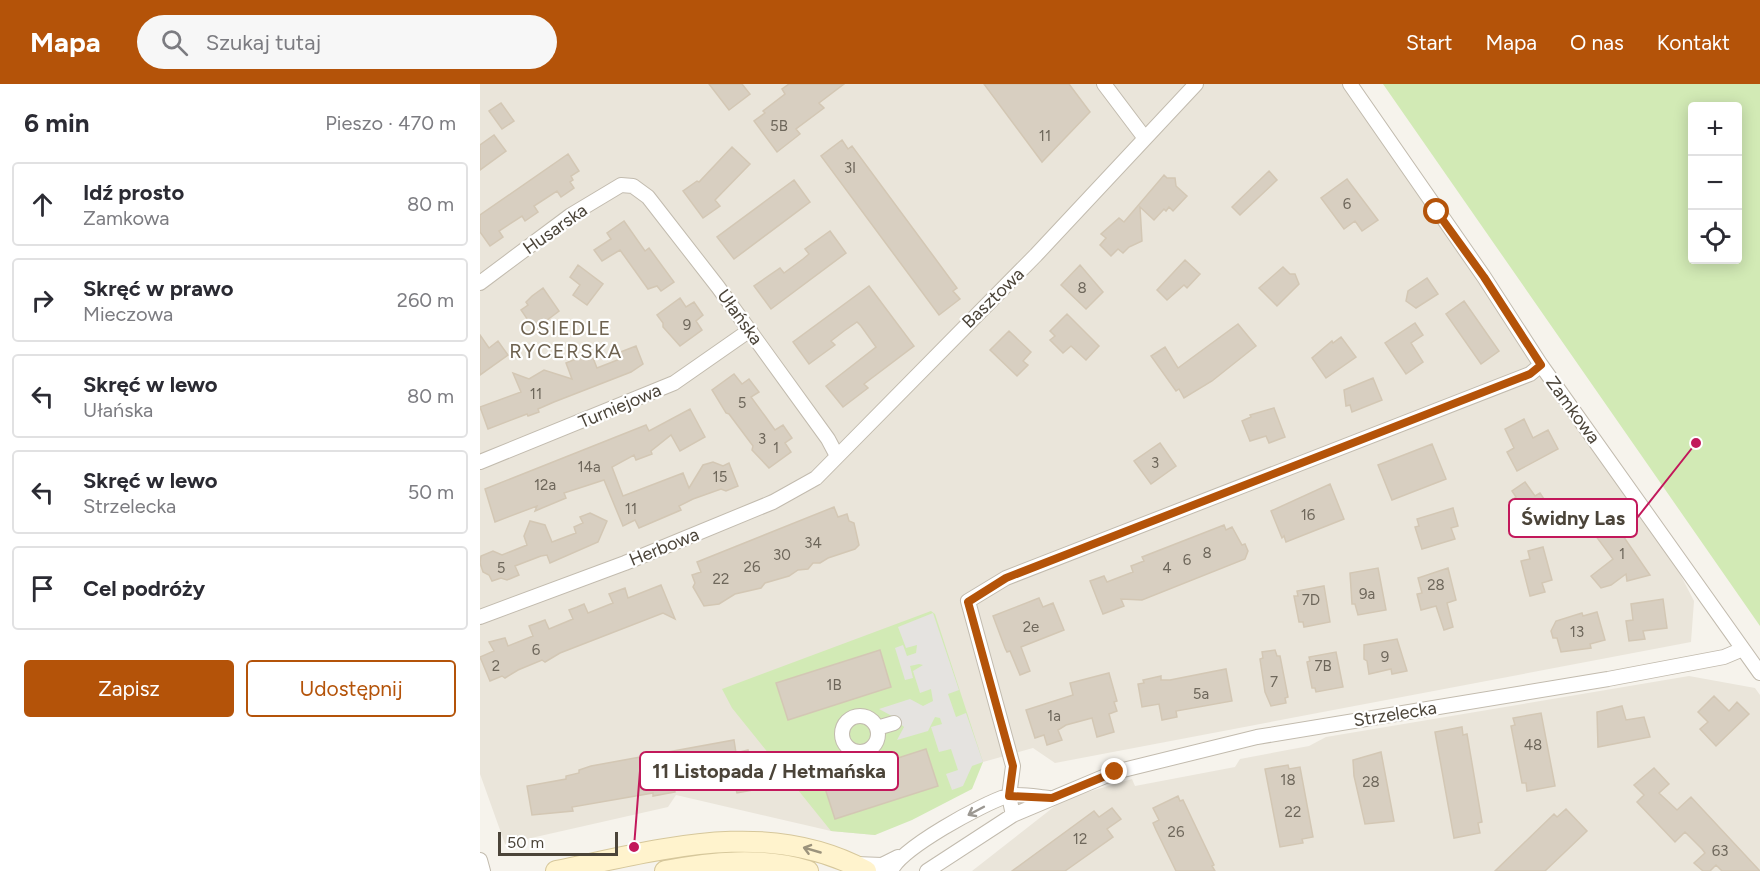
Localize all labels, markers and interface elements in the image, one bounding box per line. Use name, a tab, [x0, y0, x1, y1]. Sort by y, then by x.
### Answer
search box	[137, 15, 557, 69]
text: Mapa	[30, 25, 101, 59]
icon: search	[158, 26, 191, 59]
text: Szukaj tutaj	[206, 29, 321, 56]
text: Start	[1406, 30, 1452, 55]
text: Mapa	[1485, 30, 1537, 55]
text: O nas	[1570, 30, 1624, 55]
text: Kontakt	[1657, 30, 1730, 55]
map controls	[1688, 102, 1742, 264]
button: +	[1688, 102, 1742, 156]
text: 6 min	[24, 107, 90, 139]
text: Pieszo · 470 m	[325, 111, 456, 135]
house number: 5B	[770, 117, 788, 135]
house number: 11	[1039, 127, 1051, 145]
button: −	[1688, 156, 1742, 210]
house number: 3I	[844, 159, 856, 177]
text: Idź prosto	[83, 179, 184, 206]
icon: ahead	[26, 188, 59, 221]
text: 80 m	[407, 192, 454, 216]
house number: 6	[1343, 195, 1352, 213]
route start	[1423, 198, 1449, 224]
street label: Husarska	[519, 199, 591, 259]
text: Zamkowa	[83, 206, 170, 230]
button: locate	[1688, 210, 1742, 264]
street label: Basztowa	[958, 263, 1028, 333]
text: Skręć w prawo	[83, 275, 233, 302]
house number: 8	[1077, 279, 1087, 297]
icon: right	[26, 284, 59, 317]
street label: Ułańska	[713, 285, 767, 349]
text: 260 m	[397, 288, 454, 312]
text: Mieczowa	[83, 302, 173, 326]
district label: OSIEDLE RYCERSKA	[509, 316, 623, 363]
house number: 9	[683, 316, 691, 334]
text: Skręć w lewo	[83, 371, 218, 398]
street label: Zamkowa	[1541, 372, 1605, 448]
street label: Turniejowa	[575, 379, 665, 433]
icon: left	[26, 380, 59, 413]
text: 80 m	[407, 384, 454, 408]
house number: 11	[530, 385, 542, 403]
house number: 5	[738, 394, 746, 412]
text: Ułańska	[83, 398, 153, 422]
house number: 3	[758, 430, 766, 448]
house number: 1	[773, 439, 779, 457]
house number: 3	[1151, 454, 1159, 472]
house number: 14a	[577, 458, 601, 476]
text: Skręć w lewo	[83, 467, 218, 494]
house number: 15	[713, 468, 727, 486]
icon: left	[26, 476, 59, 509]
house number: 12a	[534, 476, 556, 494]
text: 50 m	[408, 480, 454, 504]
text: Strzelecka	[83, 494, 176, 518]
callout: Świdny Las	[1509, 499, 1637, 537]
house number: 11	[625, 500, 637, 518]
house number: 16	[1301, 506, 1316, 524]
text: Świdny Las	[1521, 506, 1625, 530]
street label: Herbowa	[626, 523, 702, 571]
house number: 34	[804, 534, 822, 552]
house number: 8	[1202, 544, 1212, 562]
house number: 1	[1619, 545, 1625, 563]
house number: 30	[773, 546, 791, 564]
house number: 6	[1183, 551, 1192, 569]
house number: 26	[744, 558, 761, 576]
house number: 5	[497, 559, 505, 577]
house number: 4	[1162, 559, 1172, 577]
house number: 22	[713, 570, 729, 588]
icon: arrive	[26, 572, 59, 605]
text: Cel podróży	[83, 575, 205, 602]
house number: 28	[1427, 576, 1445, 594]
house number: 9a	[1359, 585, 1375, 603]
house number: 7D	[1302, 591, 1320, 609]
house number: 2e	[1023, 618, 1039, 636]
house number: 13	[1570, 623, 1584, 641]
house number: 6	[532, 641, 541, 659]
house number: 9	[1381, 648, 1389, 666]
house number: 2	[492, 657, 500, 675]
house number: 7B	[1314, 657, 1332, 675]
button: Zapisz	[24, 660, 234, 717]
button: Udostępnij	[246, 660, 456, 717]
house number: 7	[1270, 673, 1278, 691]
house number: 1B	[826, 676, 842, 694]
house number: 5a	[1193, 685, 1209, 703]
street label: Strzelecka	[1352, 697, 1438, 731]
house number: 1a	[1047, 707, 1061, 725]
house number: 48	[1524, 736, 1542, 754]
callout: 11 Listopada / Hetmańska	[640, 752, 898, 790]
route end	[1101, 758, 1127, 784]
text: 11 Listopada / Hetmańska	[652, 759, 886, 783]
house number: 18	[1280, 771, 1296, 789]
house number: 28	[1362, 773, 1380, 791]
house number: 22	[1285, 803, 1301, 821]
one-way arrow	[967, 806, 985, 817]
house number: 26	[1168, 823, 1185, 841]
scale bar	[498, 829, 618, 856]
house number: 12	[1073, 830, 1087, 848]
text: 50 m	[507, 833, 544, 852]
house number: 63	[1712, 842, 1728, 860]
one-way arrow	[803, 844, 822, 855]

